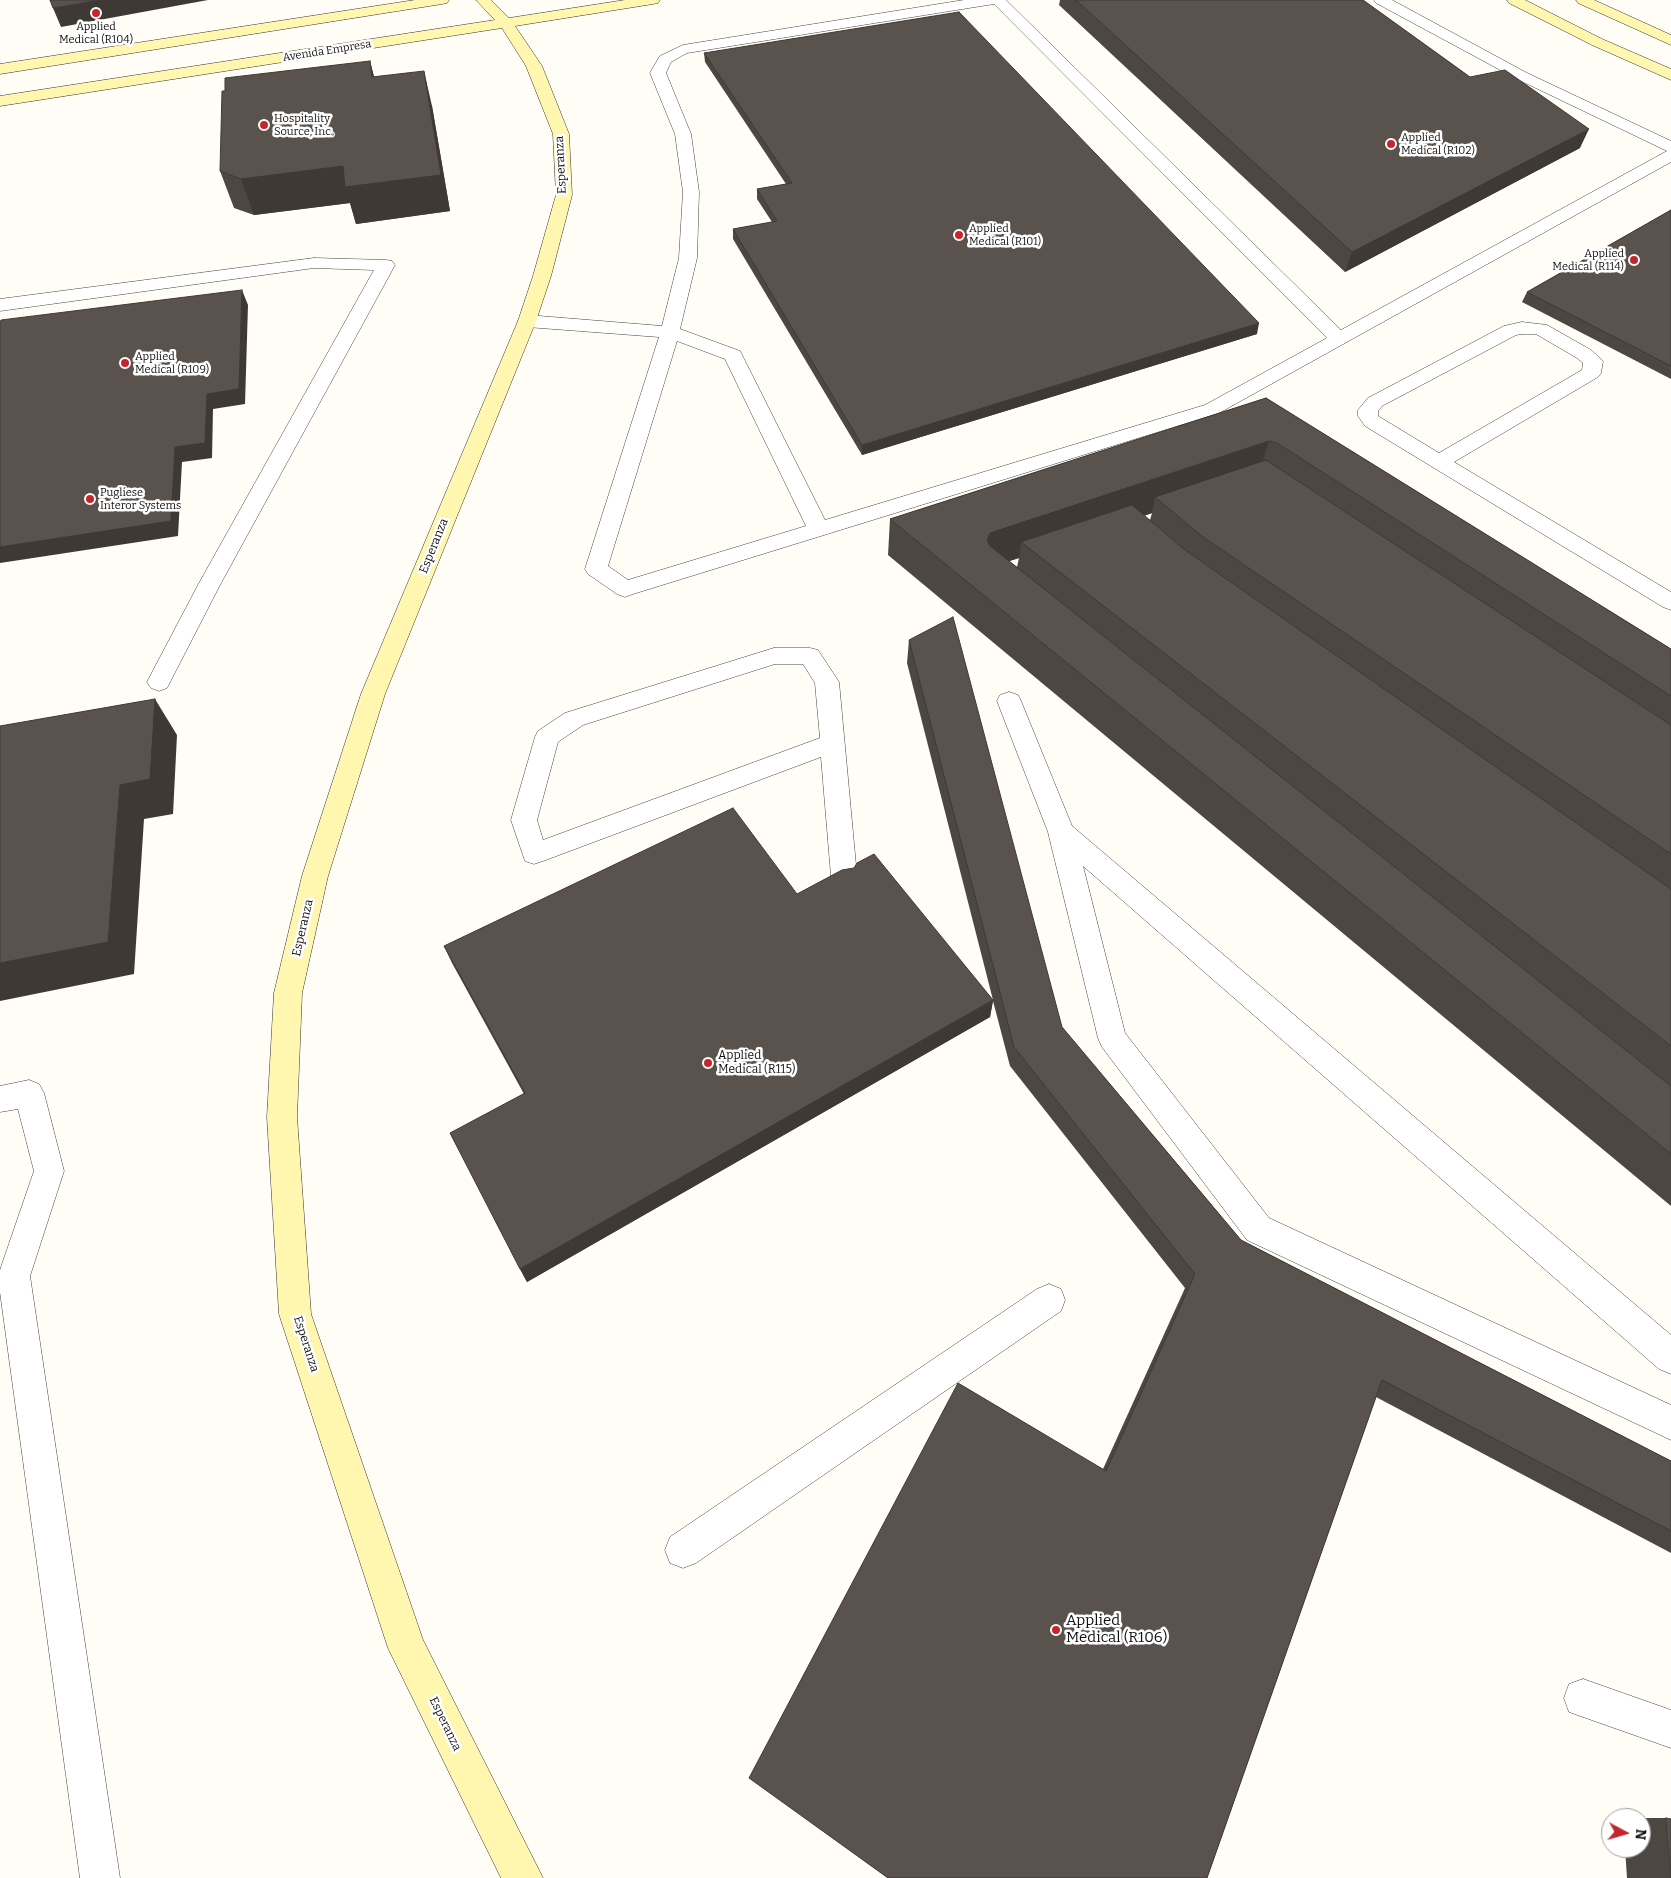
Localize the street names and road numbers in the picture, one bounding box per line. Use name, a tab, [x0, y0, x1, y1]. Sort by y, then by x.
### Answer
street label: Avenida Empresa	[282, 37, 372, 65]
street label: Esperanza	[552, 136, 570, 194]
street label: Esperanza	[416, 516, 452, 576]
street label: Esperanza	[289, 898, 317, 958]
street label: Esperanza	[290, 1314, 322, 1374]
street label: Esperanza	[426, 1695, 464, 1753]

